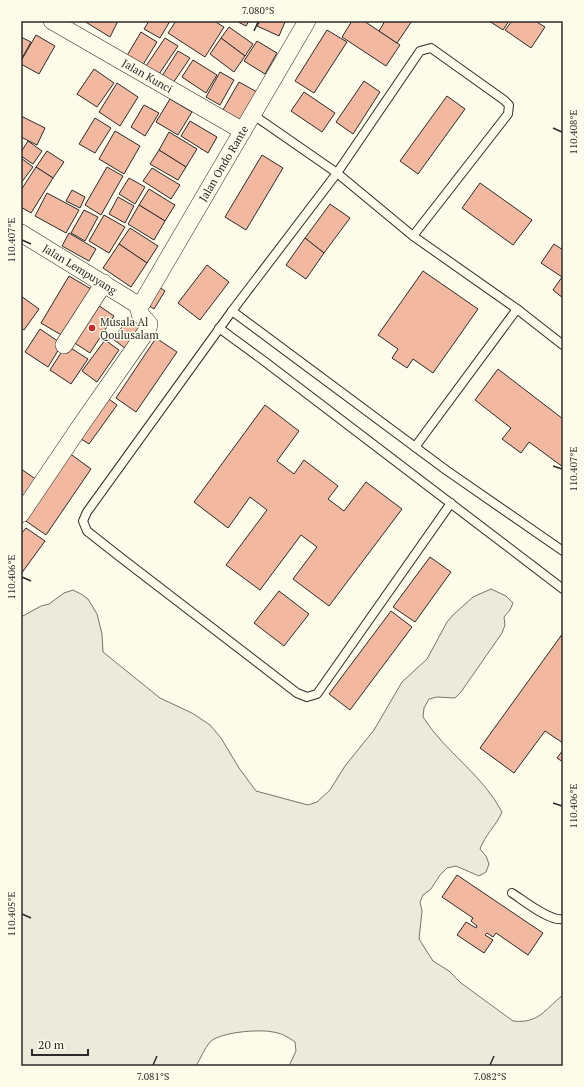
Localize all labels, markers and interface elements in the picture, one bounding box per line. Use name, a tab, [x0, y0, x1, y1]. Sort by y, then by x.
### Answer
text: 7.080°S	[242, 4, 274, 17]
street label: Jalan Kunci	[120, 56, 175, 96]
text: 110.408°E	[567, 109, 580, 154]
street label: Jalan Ondo Rante	[196, 123, 252, 204]
text: 110.407°E	[5, 217, 18, 262]
street label: Jalan Lempuyang	[40, 241, 120, 297]
place label: Musala Al Qoulusalam	[100, 315, 159, 342]
marker: Musala Al Qoulusalam	[87, 323, 97, 333]
text: 110.407°E	[567, 446, 580, 491]
text: 110.406°E	[5, 554, 18, 599]
text: 110.406°E	[567, 783, 580, 828]
text: 110.405°E	[5, 891, 18, 936]
scale bar	[32, 1031, 88, 1057]
text: 20 m	[38, 1037, 65, 1052]
text: 7.081°S	[137, 1070, 169, 1083]
text: 7.082°S	[474, 1070, 506, 1083]

